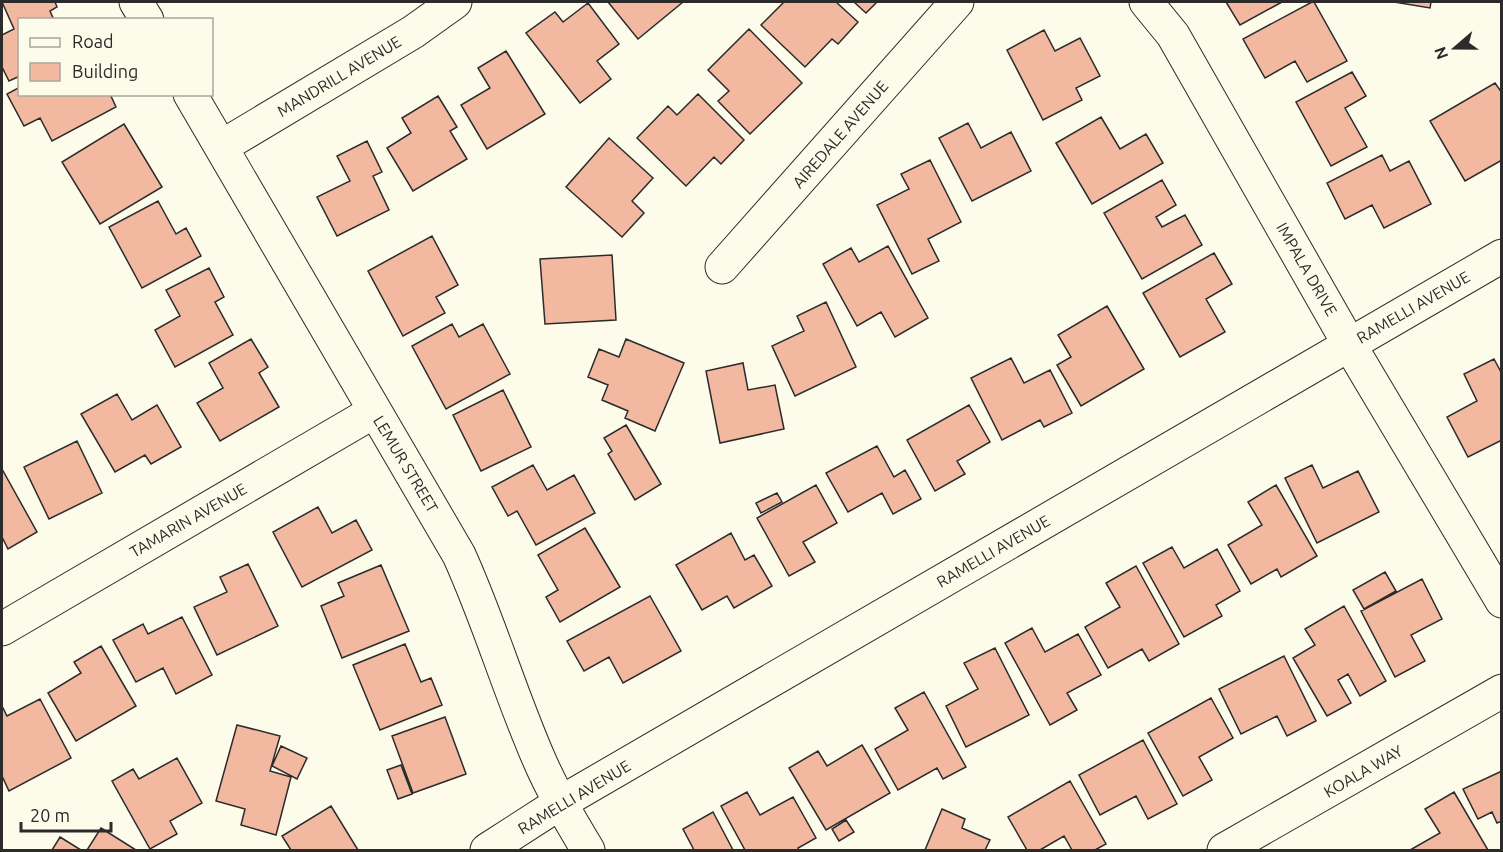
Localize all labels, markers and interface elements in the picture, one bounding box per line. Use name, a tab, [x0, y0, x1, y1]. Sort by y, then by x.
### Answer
legend	[18, 18, 213, 96]
north arrow	[1425, 18, 1485, 78]
text: Road	[72, 31, 114, 51]
street label: MANDRILL AVENUE	[274, 32, 404, 120]
text: N	[1430, 44, 1451, 62]
text: Building	[72, 61, 138, 81]
street label: AIREDALE AVENUE	[789, 77, 891, 191]
street label: IMPALA DRIVE	[1273, 219, 1341, 319]
street label: RAMELLI AVENUE	[1353, 267, 1473, 347]
street label: LEMUR STREET	[370, 412, 442, 516]
street label: TAMARIN AVENUE	[126, 479, 250, 561]
street label: RAMELLI AVENUE	[933, 511, 1053, 591]
street label: KOALA WAY	[1321, 741, 1406, 801]
street label: RAMELLI AVENUE	[515, 756, 633, 838]
scale bar	[21, 795, 111, 833]
text: 20 m	[30, 805, 70, 825]

